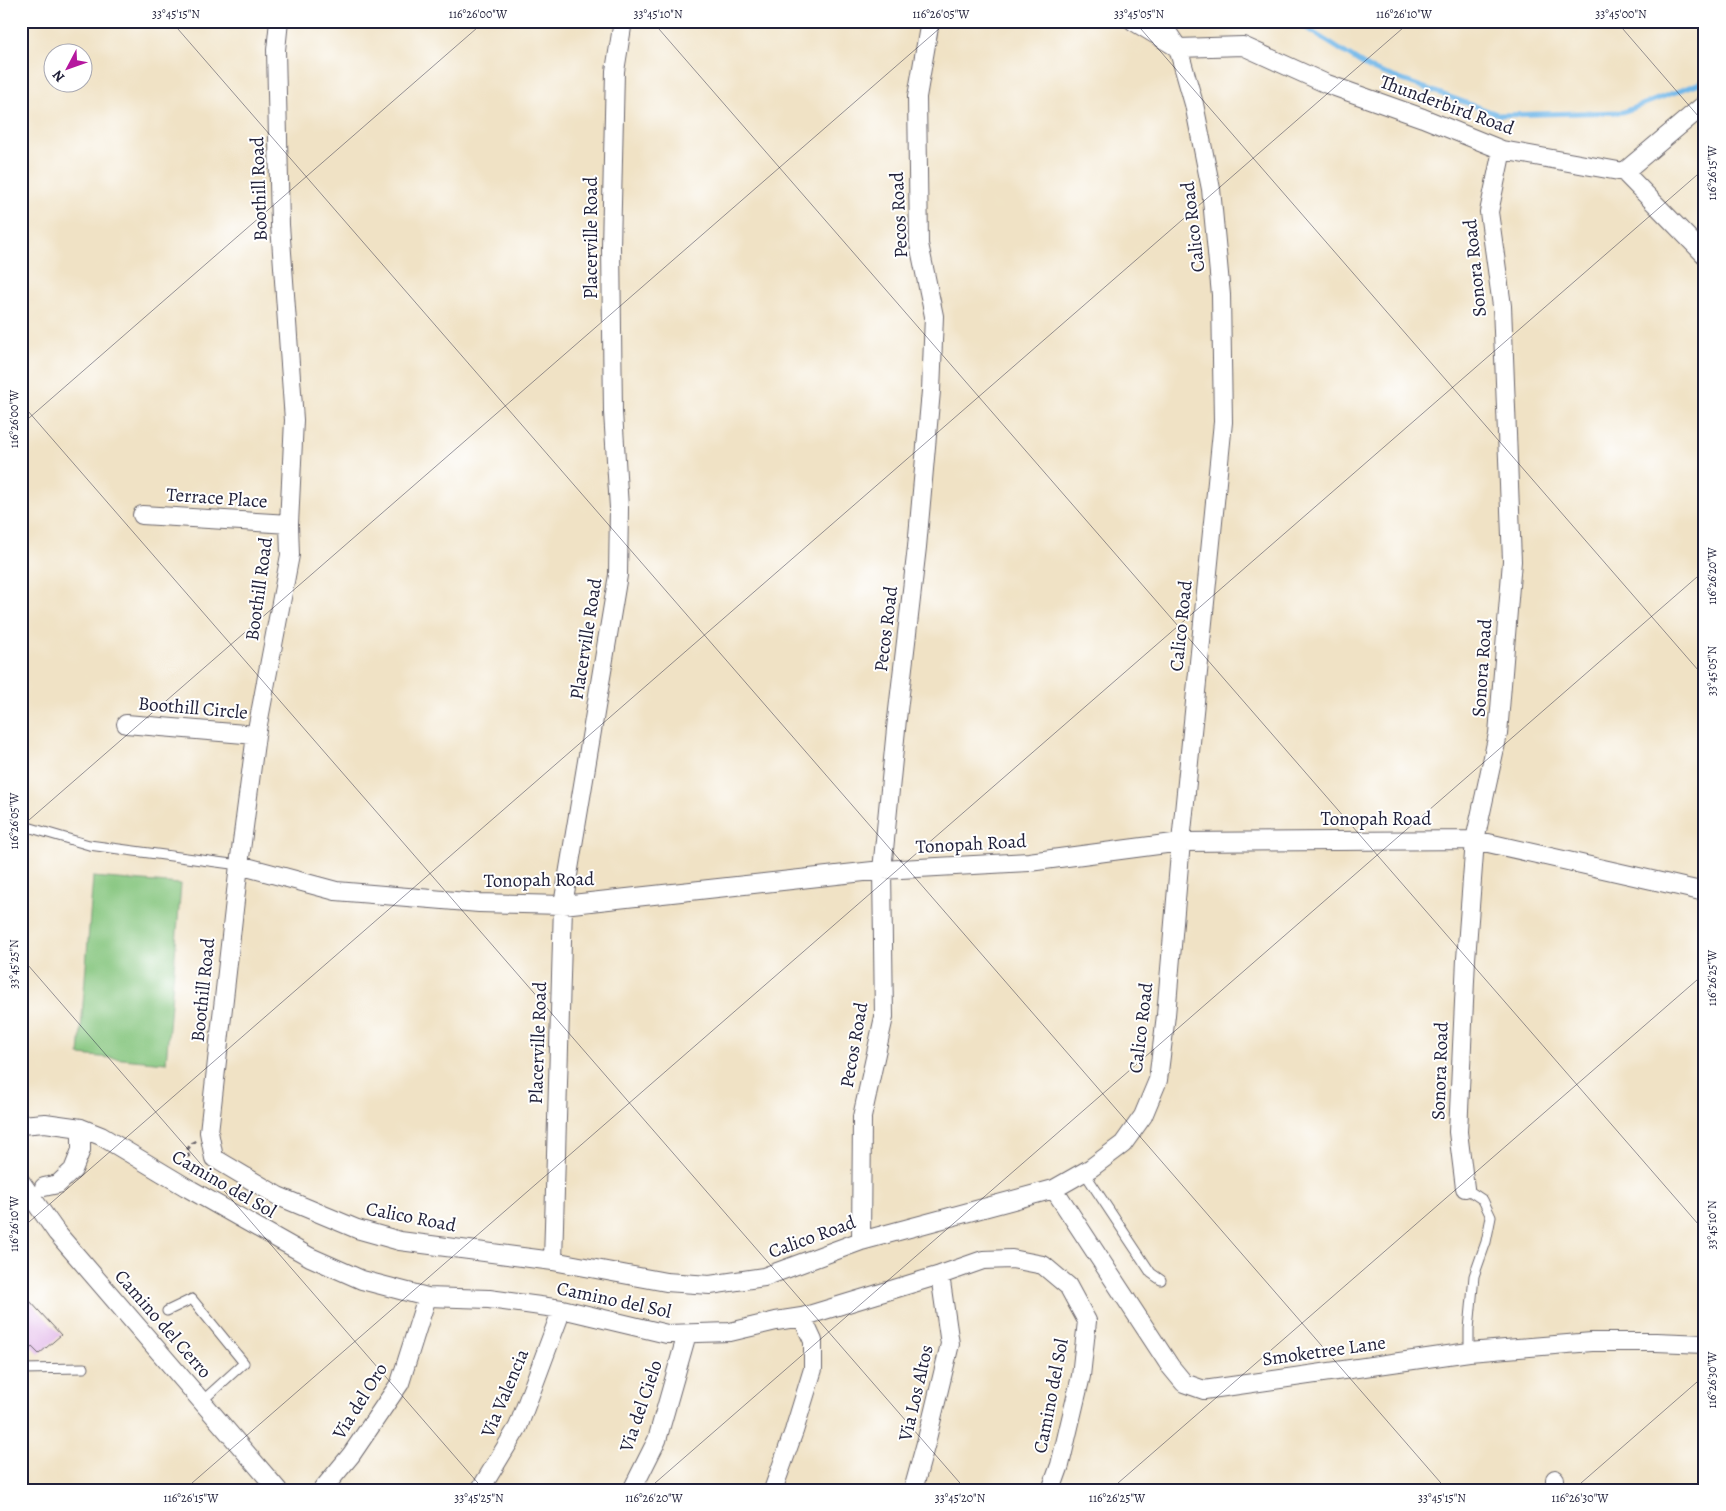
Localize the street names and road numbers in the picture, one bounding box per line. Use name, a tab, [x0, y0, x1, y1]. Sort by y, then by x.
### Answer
street label: Thunderbird Road	[1376, 69, 1518, 142]
street label: Boothill Road	[244, 136, 274, 242]
street label: Pecos Road	[884, 170, 914, 259]
street label: Placerville Road	[578, 176, 604, 299]
street label: Calico Road	[1174, 179, 1211, 274]
street label: Sonora Road	[1457, 217, 1493, 318]
street label: Terrace Place	[166, 481, 268, 515]
street label: Boothill Road	[239, 535, 279, 643]
street label: Placerville Road	[564, 576, 609, 702]
street label: Calico Road	[1163, 578, 1199, 673]
street label: Pecos Road	[868, 584, 904, 673]
street label: Sonora Road	[1466, 617, 1498, 718]
street label: Boothill Circle	[137, 690, 249, 726]
street label: Tonopah Road	[1321, 806, 1432, 832]
street label: Tonopah Road	[915, 828, 1028, 860]
street label: Tonopah Road	[483, 866, 595, 894]
street label: Boothill Road	[185, 936, 221, 1043]
street label: Placerville Road	[523, 980, 553, 1105]
street label: Calico Road	[1123, 980, 1160, 1075]
street label: Pecos Road	[834, 999, 874, 1090]
street label: Sonora Road	[1425, 1021, 1455, 1121]
street label: Camino del Sol	[167, 1144, 281, 1225]
street label: Calico Road	[364, 1196, 459, 1239]
street label: Calico Road	[765, 1209, 860, 1265]
street label: Camino del Cerro	[108, 1264, 218, 1384]
street label: Camino del Sol	[554, 1275, 674, 1325]
street label: Smoketree Lane	[1261, 1329, 1387, 1373]
street label: Camino del Sol	[1027, 1336, 1075, 1456]
street label: Via Los Altos	[892, 1342, 940, 1445]
street label: Via Valencia	[474, 1345, 535, 1442]
street label: Via del Cielo	[613, 1357, 669, 1456]
street label: Via del Oro	[326, 1358, 394, 1445]

